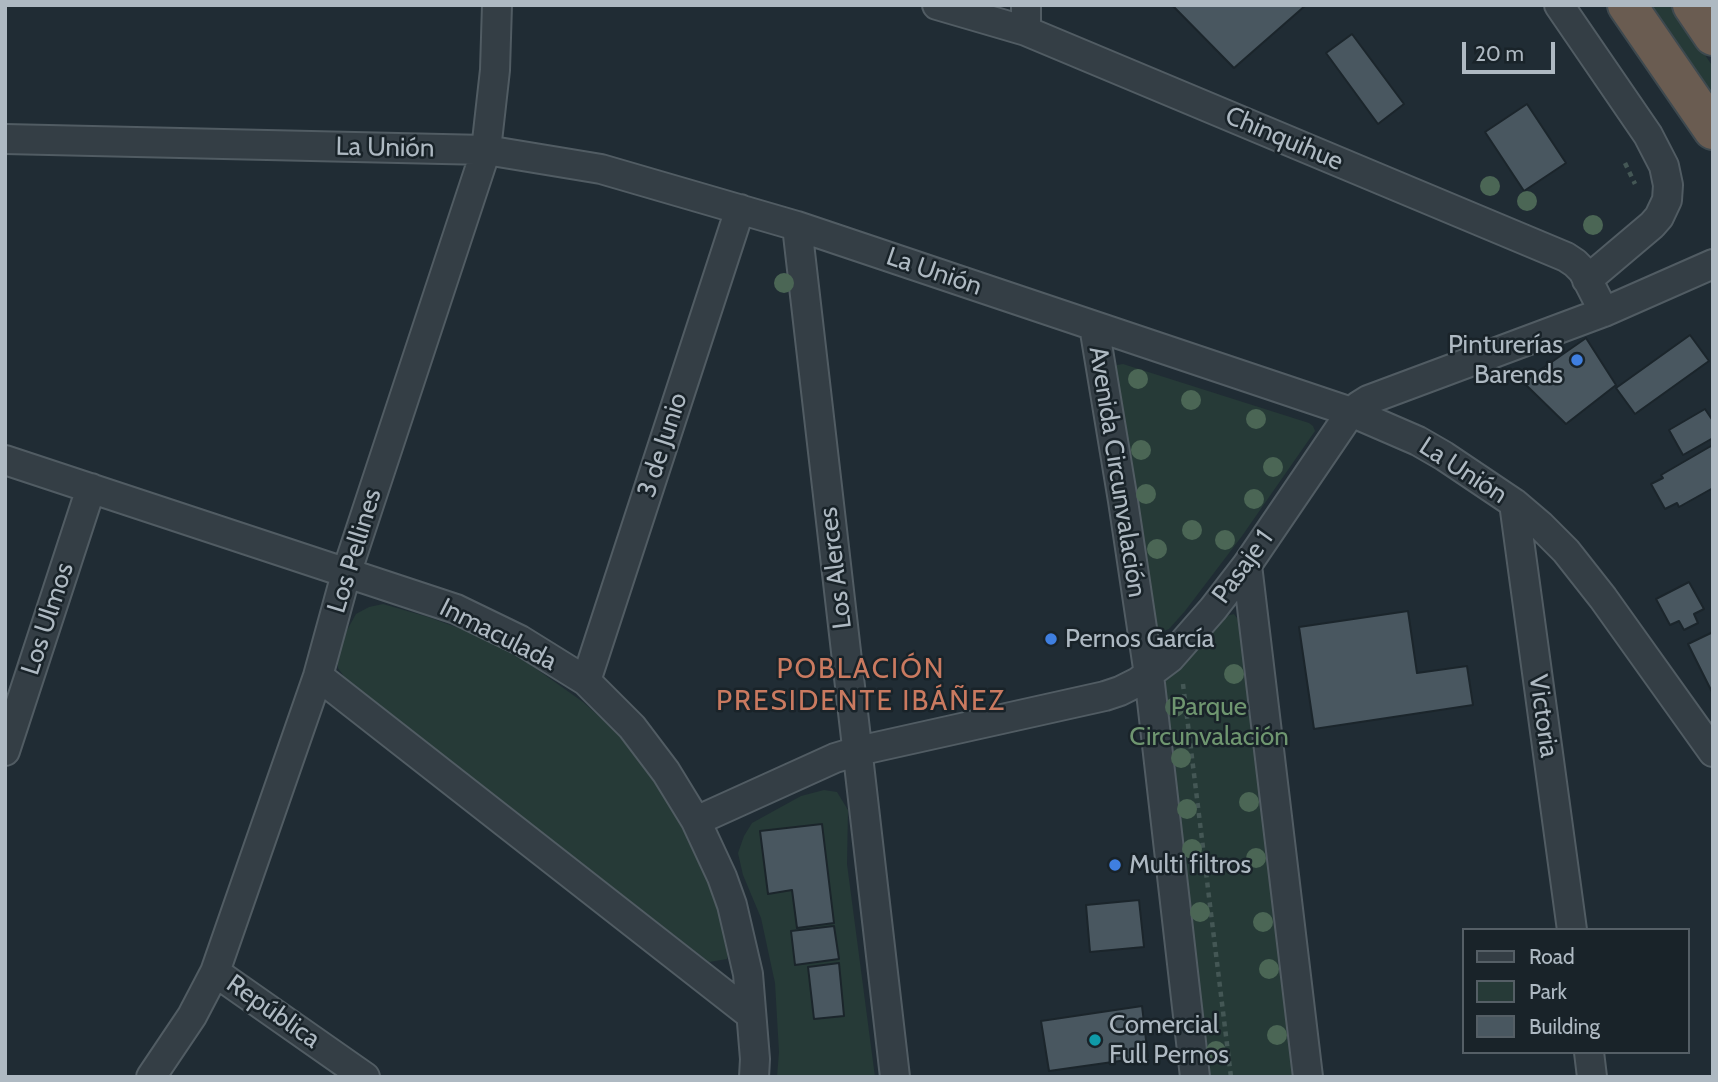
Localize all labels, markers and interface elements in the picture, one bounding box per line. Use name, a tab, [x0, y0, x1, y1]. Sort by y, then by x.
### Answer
scale bar	[1466, 28, 1559, 72]
text: 20 m	[1475, 41, 1524, 66]
street label: Chinquihue	[1220, 100, 1348, 178]
street label: La Unión	[335, 132, 435, 164]
street label: La Unión	[882, 241, 986, 303]
place label: Pinturerías Barends	[1448, 329, 1563, 390]
street label: Avenida Circunvalación	[1082, 344, 1152, 600]
marker: Pinturerías Barends	[1569, 352, 1585, 368]
street label: 3 de Junio	[632, 389, 694, 501]
street label: La Unión	[1413, 431, 1513, 511]
street label: Los Pellines	[321, 485, 389, 617]
street label: Los Alerces	[813, 505, 859, 631]
street label: Pasaje 1	[1206, 524, 1280, 610]
street label: Los Ulmos	[15, 559, 81, 679]
street label: Inmaculada	[434, 592, 562, 678]
place label: Pernos García	[1065, 623, 1214, 655]
marker: Pernos García	[1043, 631, 1059, 647]
district label: POBLACIÓN PRESIDENTE IBÁÑEZ	[718, 653, 1004, 719]
street label: Victoria	[1522, 672, 1564, 760]
park label: Parque Circunvalación	[1129, 691, 1289, 752]
place label: Multi filtros	[1129, 849, 1251, 881]
marker: Multi filtros	[1107, 857, 1123, 873]
legend	[1462, 928, 1690, 1054]
text: Road	[1529, 944, 1575, 969]
street label: República	[220, 969, 326, 1055]
text: Park	[1529, 979, 1567, 1004]
place label: Comercial Full Pernos	[1109, 1009, 1229, 1070]
text: Building	[1529, 1014, 1600, 1039]
marker: Comercial Full Pernos	[1087, 1032, 1103, 1048]

